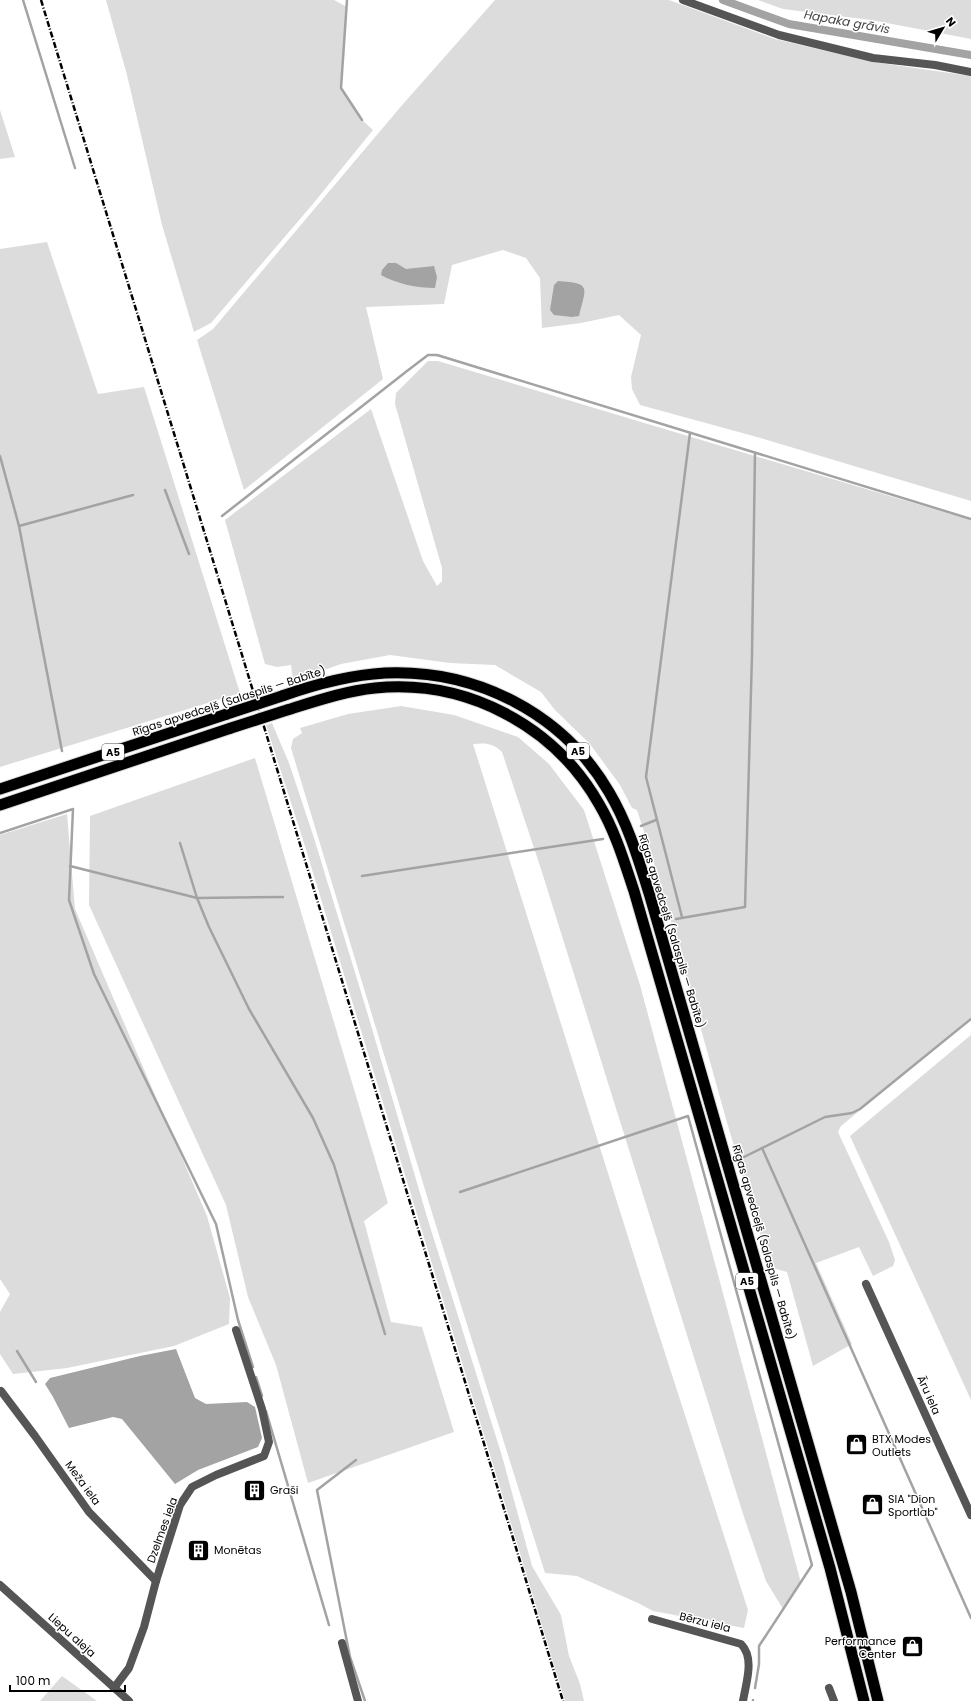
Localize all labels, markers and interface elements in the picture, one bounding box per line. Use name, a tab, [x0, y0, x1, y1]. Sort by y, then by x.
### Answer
water label: Hapaka grāvis	[803, 6, 891, 37]
north arrow	[923, 8, 963, 48]
text: N	[942, 14, 960, 30]
street label: Rīgas apvedceļš (Salaspils — Babīte)	[130, 662, 328, 740]
road number: A5	[567, 743, 589, 759]
road number: A5	[102, 744, 124, 760]
street label: Rīgas apvedceļš (Salaspils — Babīte)	[635, 832, 709, 1030]
street label: Rīgas apvedceļš (Salaspils — Babīte)	[728, 1143, 800, 1341]
road number: A5	[736, 1273, 758, 1289]
street label: Āru iela	[913, 1373, 945, 1417]
place label: BTX Modes Outlets	[872, 1431, 931, 1460]
shop icon: BTX Modes Outlets	[843, 1432, 869, 1458]
street label: Meža iela	[61, 1458, 105, 1508]
building icon: Graši	[242, 1477, 268, 1503]
place label: Graši	[270, 1482, 299, 1498]
place label: SIA "Dion Sportlab"	[888, 1491, 938, 1520]
shop icon: SIA "Dion Sportlab"	[859, 1492, 885, 1518]
street label: Dzelmes iela	[143, 1495, 181, 1565]
building icon: Monētas	[186, 1537, 212, 1563]
place label: Monētas	[214, 1542, 262, 1558]
street label: Bērzu iela	[678, 1608, 732, 1636]
street label: Liepu aleja	[45, 1609, 99, 1661]
place label: Performance Center	[825, 1633, 896, 1662]
shop icon: Performance Center	[899, 1634, 925, 1660]
scale bar	[10, 1667, 125, 1693]
text: 100 m	[16, 1672, 50, 1689]

